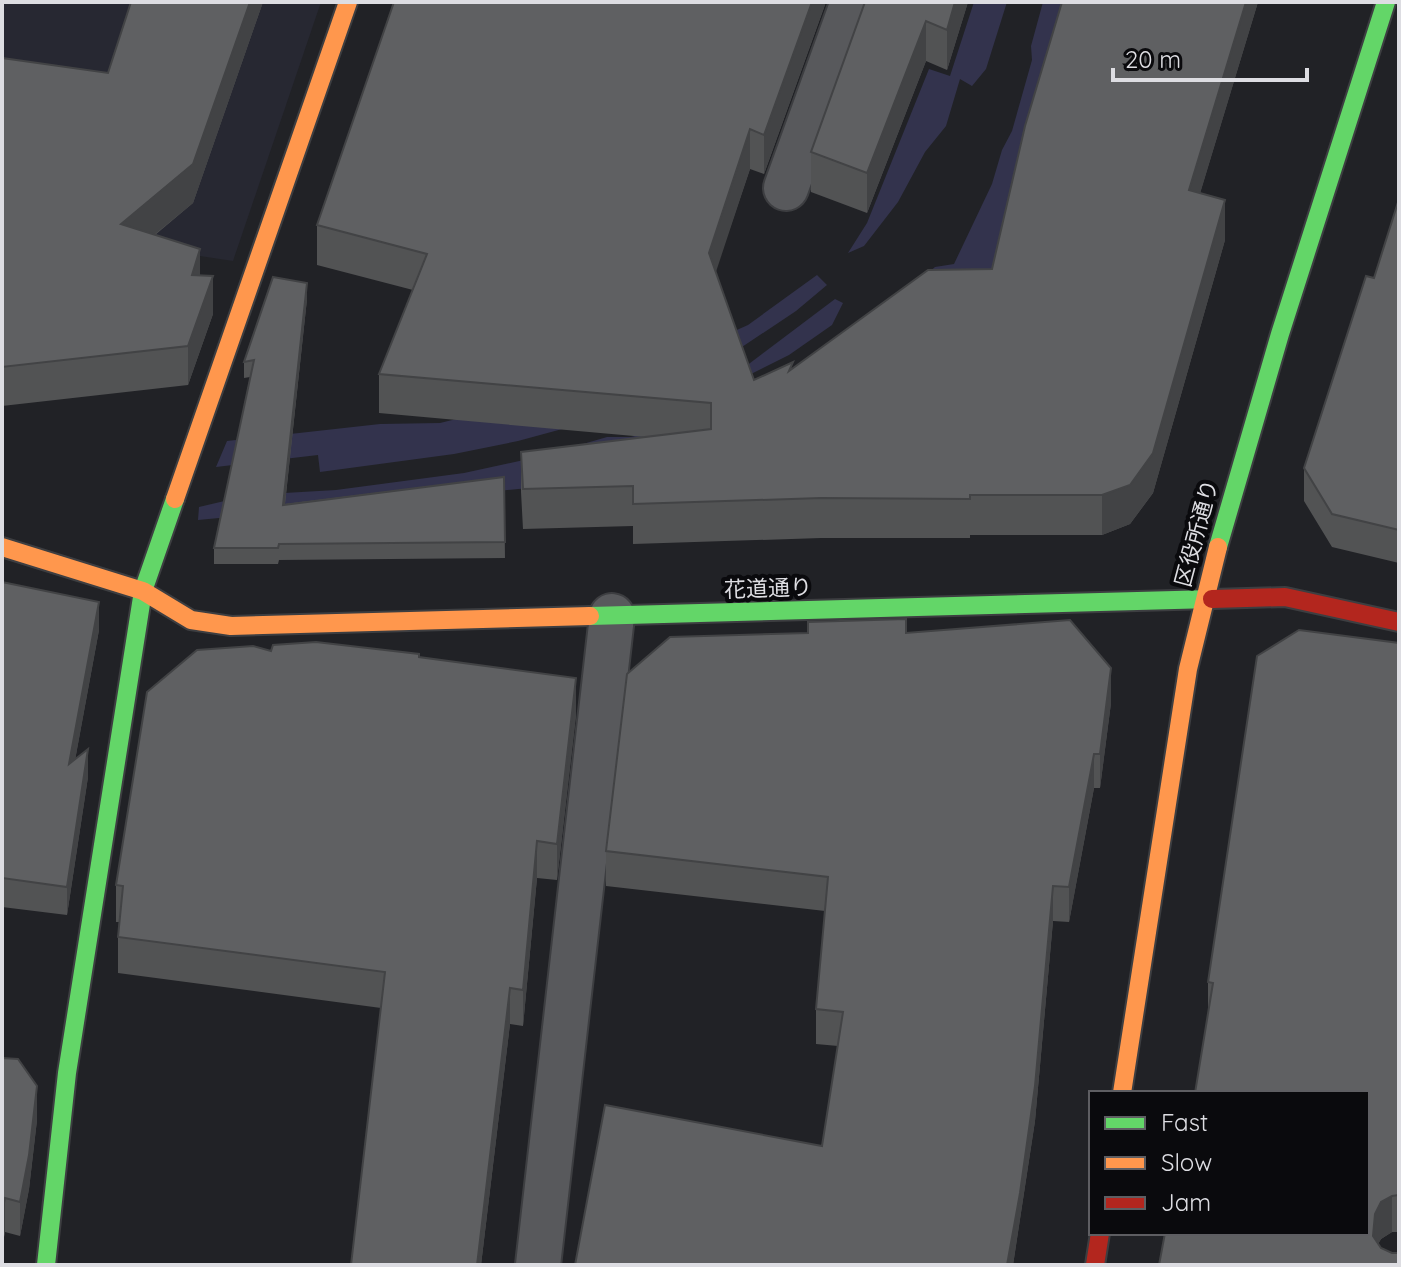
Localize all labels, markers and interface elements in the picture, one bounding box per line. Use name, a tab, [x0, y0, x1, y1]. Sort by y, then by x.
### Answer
scale bar	[1113, 32, 1307, 82]
text: 20 m	[1125, 44, 1181, 74]
street label: 区役所通り	[1168, 476, 1224, 590]
street label: 花道通り	[724, 572, 812, 604]
legend	[1089, 1091, 1369, 1235]
text: Fast	[1161, 1107, 1208, 1137]
text: Slow	[1161, 1147, 1212, 1177]
text: Jam	[1161, 1187, 1211, 1217]

